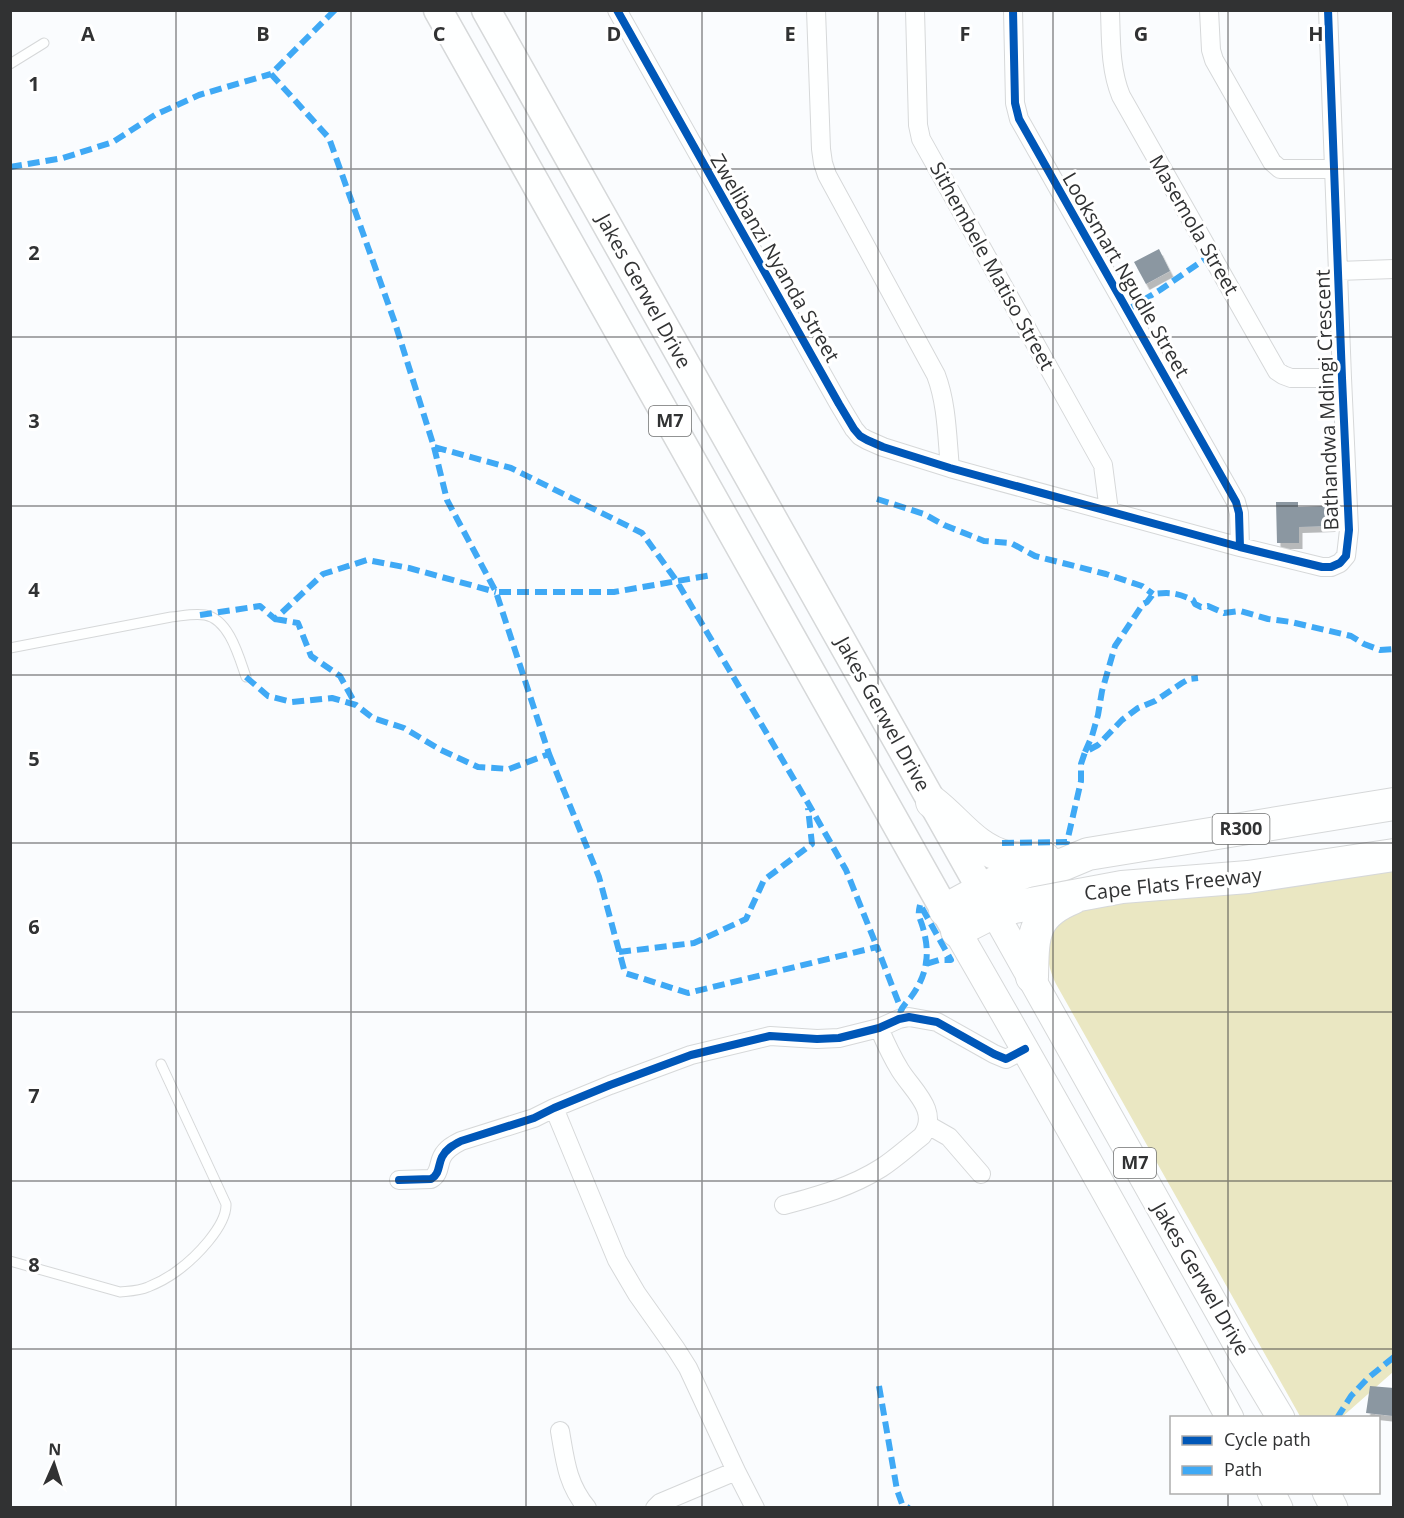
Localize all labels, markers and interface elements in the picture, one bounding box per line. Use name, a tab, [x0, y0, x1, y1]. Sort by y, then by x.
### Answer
text: A	[81, 20, 95, 47]
text: B	[256, 20, 270, 47]
text: C	[433, 20, 446, 47]
text: D	[607, 20, 621, 47]
text: E	[784, 20, 796, 47]
text: F	[960, 20, 970, 47]
text: G	[1134, 20, 1148, 47]
text: H	[1308, 20, 1324, 47]
text: 1	[28, 70, 40, 97]
street label: Zwelibanzi Nyanda Street	[705, 149, 846, 367]
street label: Masemola Street	[1143, 150, 1246, 300]
street label: Sithembele Matiso Street	[924, 157, 1061, 375]
street label: Looksmart Ngudle Street	[1057, 167, 1196, 382]
street label: Jakes Gerwel Drive	[590, 207, 698, 373]
text: 2	[28, 239, 40, 266]
street label: Bathandwa Mdingi Crescent	[1308, 269, 1345, 531]
road number: M7	[649, 406, 691, 436]
text: 3	[28, 407, 40, 434]
text: 4	[28, 576, 40, 603]
street label: Jakes Gerwel Drive	[829, 630, 937, 796]
text: 5	[28, 745, 40, 772]
road number: R300	[1212, 814, 1270, 844]
street label: Cape Flats Freeway	[1083, 861, 1264, 906]
text: 6	[28, 913, 40, 940]
text: 7	[28, 1082, 40, 1109]
road number: M7	[1114, 1148, 1156, 1178]
street label: Jakes Gerwel Drive	[1146, 1195, 1256, 1360]
text: 8	[28, 1251, 40, 1278]
legend	[1170, 1416, 1380, 1494]
text: Cycle path	[1224, 1427, 1311, 1451]
north arrow	[24, 1434, 84, 1494]
text: N	[48, 1438, 62, 1460]
text: Path	[1224, 1457, 1262, 1481]

